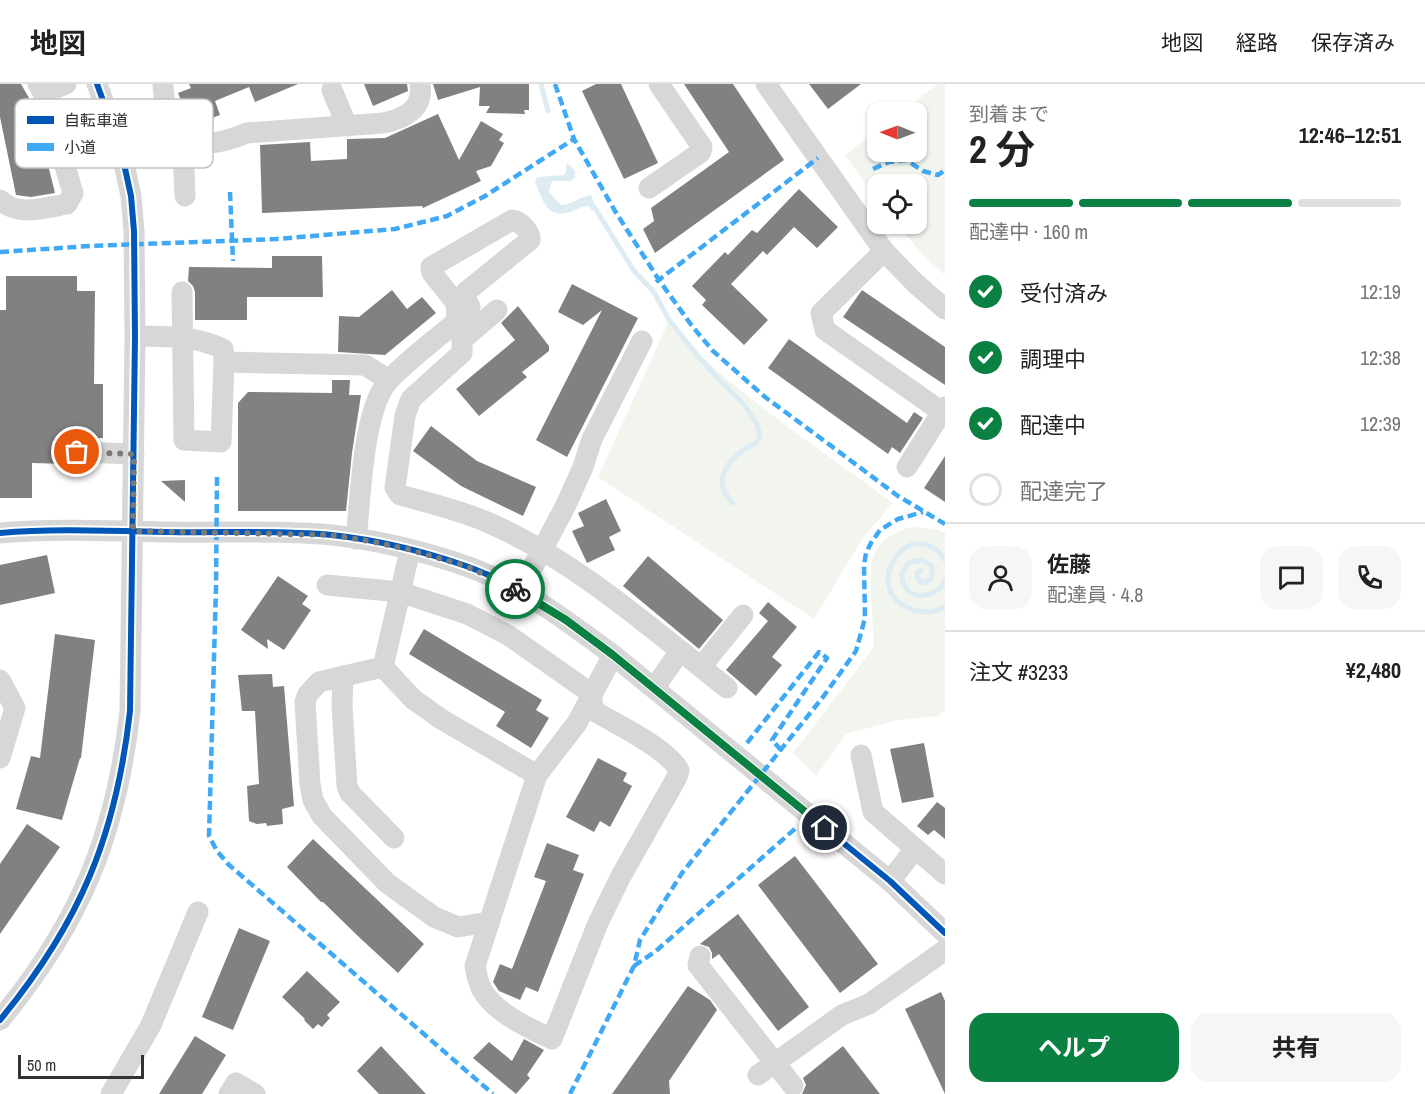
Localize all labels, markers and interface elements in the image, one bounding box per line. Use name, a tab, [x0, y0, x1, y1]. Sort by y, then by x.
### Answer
text: 地図	[30, 24, 86, 62]
text: 地図	[1161, 28, 1203, 57]
text: 経路	[1236, 28, 1278, 57]
text: 保存済み	[1311, 28, 1395, 57]
legend	[15, 99, 213, 168]
text: 到着まで	[969, 100, 1049, 127]
north arrow	[867, 102, 927, 162]
map controls	[867, 102, 927, 234]
text: 自転車道	[64, 109, 128, 131]
text: 12:46–12:51	[1299, 120, 1401, 150]
text: 2 分	[969, 123, 1035, 175]
text: 小道	[64, 136, 96, 158]
button: locate	[867, 174, 927, 234]
text: 配達中 · 160 m	[969, 218, 1088, 245]
icon: check	[969, 275, 1002, 308]
text: 受付済み	[1020, 278, 1108, 308]
text: 12:19	[1360, 278, 1401, 305]
icon: check	[969, 341, 1002, 374]
text: 調理中	[1020, 344, 1086, 374]
text: 12:38	[1360, 344, 1401, 371]
icon: check	[969, 407, 1002, 440]
text: 配達中	[1020, 410, 1086, 440]
text: 12:39	[1360, 410, 1401, 437]
pin	[51, 426, 102, 477]
icon: bag	[60, 435, 93, 468]
text: 配達完了	[1020, 476, 1108, 506]
button: person	[969, 546, 1032, 609]
button: chat	[1260, 546, 1323, 609]
button: phone	[1338, 546, 1401, 609]
text: 佐藤	[1047, 549, 1091, 579]
courier	[485, 559, 545, 619]
icon: bike	[499, 573, 532, 606]
text: 配達員 · 4.8	[1047, 581, 1143, 608]
text: ¥2,480	[1346, 655, 1401, 685]
text: 注文 #3233	[969, 657, 1068, 687]
pin	[799, 802, 850, 853]
icon: home	[808, 811, 841, 844]
button: ヘルプ	[969, 1013, 1179, 1082]
button: 共有	[1191, 1013, 1401, 1082]
scale bar	[18, 1052, 144, 1080]
text: 50 m	[27, 1054, 56, 1076]

